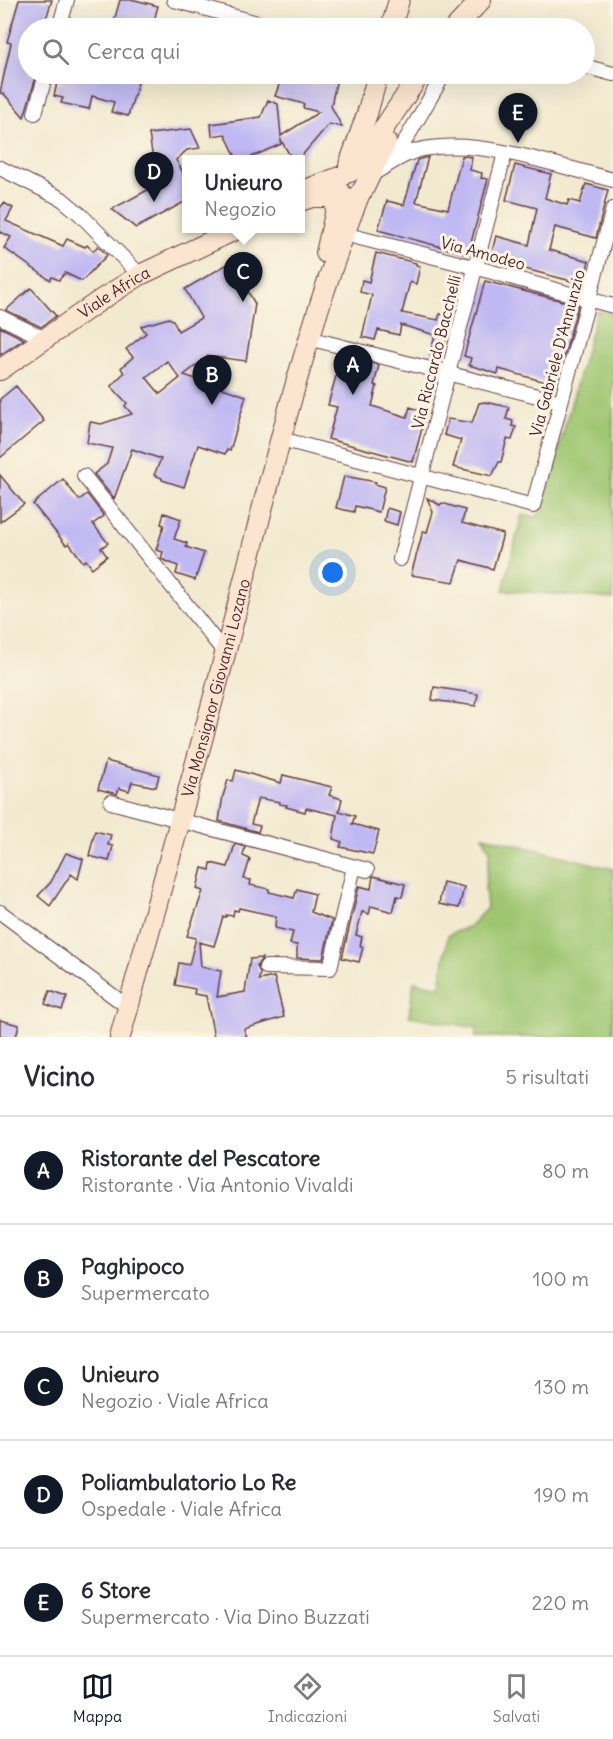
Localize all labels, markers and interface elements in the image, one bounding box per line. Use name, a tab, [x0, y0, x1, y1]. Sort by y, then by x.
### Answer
search box	[18, 18, 595, 84]
icon: search	[39, 35, 72, 68]
text: Cerca qui	[87, 37, 180, 65]
pin: E	[498, 94, 538, 143]
pin: D	[134, 152, 174, 202]
popup	[182, 155, 305, 233]
text: Unieuro	[204, 168, 283, 196]
text: Negozio	[204, 196, 276, 221]
street label: Via Amodeo	[438, 232, 528, 274]
pin: C	[224, 252, 262, 302]
street label: Viale Africa	[74, 262, 153, 323]
street label: Via Gabriele D'Annunzio	[525, 267, 589, 439]
street label: Via Riccardo Bacchelli	[407, 273, 465, 431]
pin: A	[334, 346, 372, 395]
pin: B	[192, 356, 232, 405]
your location	[318, 558, 347, 587]
street label: Via Monsignor Giovanni Lozano	[177, 576, 254, 799]
text: Vicino	[24, 1060, 95, 1093]
text: 5 risultati	[505, 1064, 589, 1089]
text: Ristorante del Pescatore	[81, 1144, 320, 1172]
text: A	[37, 1158, 50, 1183]
text: 80 m	[542, 1158, 589, 1183]
text: Ristorante · Via Antonio Vivaldi	[81, 1172, 353, 1197]
text: Paghipoco	[81, 1252, 184, 1280]
text: B	[37, 1266, 50, 1291]
text: 100 m	[532, 1266, 589, 1291]
text: Supermercato	[81, 1280, 210, 1305]
text: Unieuro	[81, 1360, 159, 1388]
text: C	[37, 1374, 50, 1399]
text: 130 m	[534, 1374, 589, 1399]
text: Negozio · Viale Africa	[81, 1388, 269, 1413]
text: Poliambulatorio Lo Re	[81, 1468, 296, 1496]
text: D	[36, 1482, 51, 1507]
text: 190 m	[534, 1482, 589, 1507]
text: Ospedale · Viale Africa	[81, 1496, 282, 1521]
text: 6 Store	[81, 1576, 151, 1604]
text: E	[38, 1590, 49, 1615]
text: 220 m	[532, 1590, 589, 1615]
text: Supermercato · Via Dino Buzzati	[81, 1604, 370, 1629]
tab: Mappa	[73, 1670, 122, 1726]
tab: Indicazioni	[268, 1670, 347, 1726]
tab: Salvati	[493, 1670, 540, 1726]

